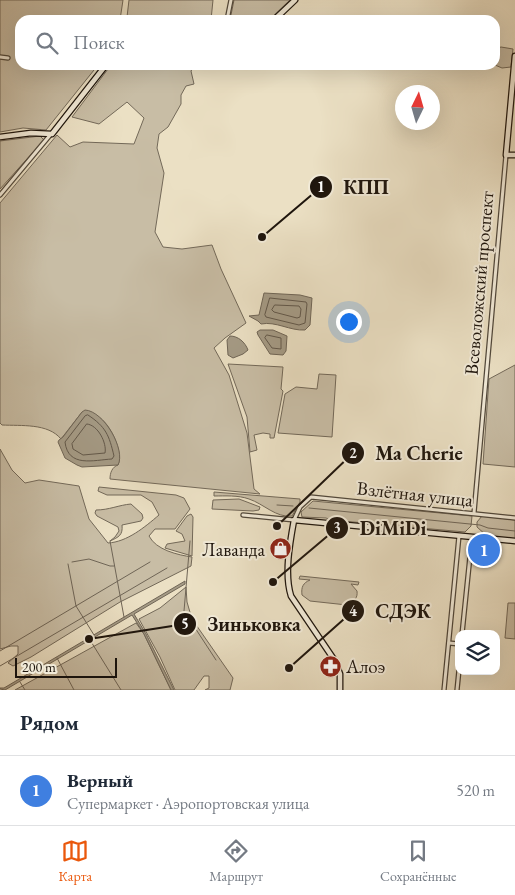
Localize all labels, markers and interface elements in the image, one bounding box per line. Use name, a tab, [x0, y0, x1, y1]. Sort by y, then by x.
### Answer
search box	[15, 15, 500, 70]
icon: search	[33, 29, 61, 57]
text: Поиск	[73, 30, 125, 55]
north arrow	[395, 85, 440, 130]
callout: КПП	[309, 169, 399, 204]
text: КПП	[343, 174, 389, 200]
text: 1	[317, 177, 325, 196]
street label: Всеволожский проспект	[459, 190, 500, 376]
your location	[336, 309, 362, 335]
callout: Ma Cherie	[340, 435, 473, 470]
text: Ma Cherie	[375, 440, 463, 466]
text: 2	[349, 443, 357, 462]
street label: Взлётная улица	[356, 475, 475, 513]
callout: DiMiDi	[325, 510, 437, 545]
text: DiMiDi	[360, 515, 426, 541]
text: 3	[333, 518, 341, 537]
pin: 1	[468, 531, 500, 569]
place label: Лаванда	[202, 537, 265, 562]
shop icon: Лаванда	[269, 537, 293, 561]
callout: СДЭК	[341, 593, 441, 628]
text: СДЭК	[375, 598, 432, 624]
text: 4	[349, 601, 358, 620]
callout: Зиньковка	[173, 606, 311, 641]
text: Зиньковка	[207, 611, 301, 637]
text: 5	[181, 614, 189, 633]
map controls	[455, 630, 500, 675]
button: layers	[455, 630, 500, 675]
pharmacy icon: Алоэ	[318, 654, 342, 678]
place label: Алоэ	[345, 654, 385, 679]
scale bar	[15, 655, 118, 678]
text: 200 m	[22, 658, 56, 676]
text: Рядом	[20, 709, 79, 736]
text: Верный	[67, 768, 133, 793]
text: 1	[32, 780, 40, 801]
text: 520 m	[456, 780, 495, 801]
text: Супермаркет · Аэропортовская улица	[67, 793, 309, 814]
tab: Карта	[59, 837, 92, 885]
tab: Маршрут	[209, 837, 263, 885]
tab: Сохранённые	[380, 837, 456, 885]

